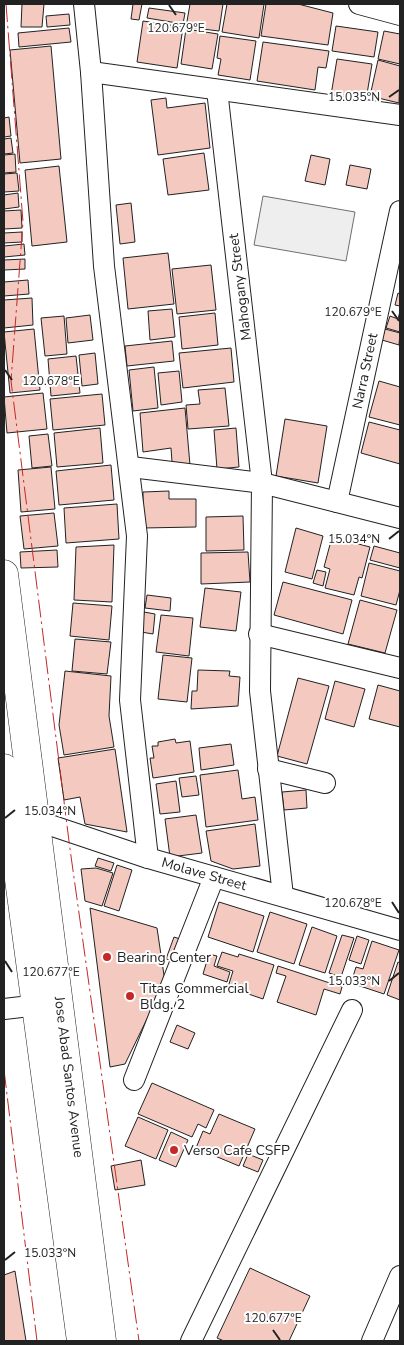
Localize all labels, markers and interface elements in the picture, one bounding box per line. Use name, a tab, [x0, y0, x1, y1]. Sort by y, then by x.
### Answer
text: 120.679°E	[147, 20, 205, 36]
text: 15.035°N	[328, 89, 380, 105]
street label: Mahogany Street	[224, 232, 256, 342]
text: 120.679°E	[324, 304, 382, 320]
street label: Narra Street	[348, 331, 382, 411]
text: 120.678°E	[22, 373, 80, 389]
text: 15.034°N	[328, 531, 380, 547]
text: 15.034°N	[24, 803, 76, 819]
street label: Molave Street	[159, 853, 249, 895]
text: 120.678°E	[324, 895, 382, 911]
place label: Bearing Center	[117, 948, 211, 967]
marker: Bearing Center	[101, 951, 113, 963]
text: 120.677°E	[22, 964, 80, 980]
text: 15.033°N	[328, 973, 380, 989]
place label: Titas Commercial Bldg. 2	[140, 979, 250, 1014]
marker: Titas Commercial Bldg. 2	[124, 990, 136, 1002]
street label: Jose Abad Santos Avenue	[50, 994, 88, 1159]
place label: Verso Cafe CSFP	[183, 1141, 290, 1160]
marker: Verso Cafe CSFP	[168, 1144, 180, 1156]
text: 15.033°N	[24, 1245, 76, 1261]
text: 120.677°E	[244, 1310, 302, 1326]

